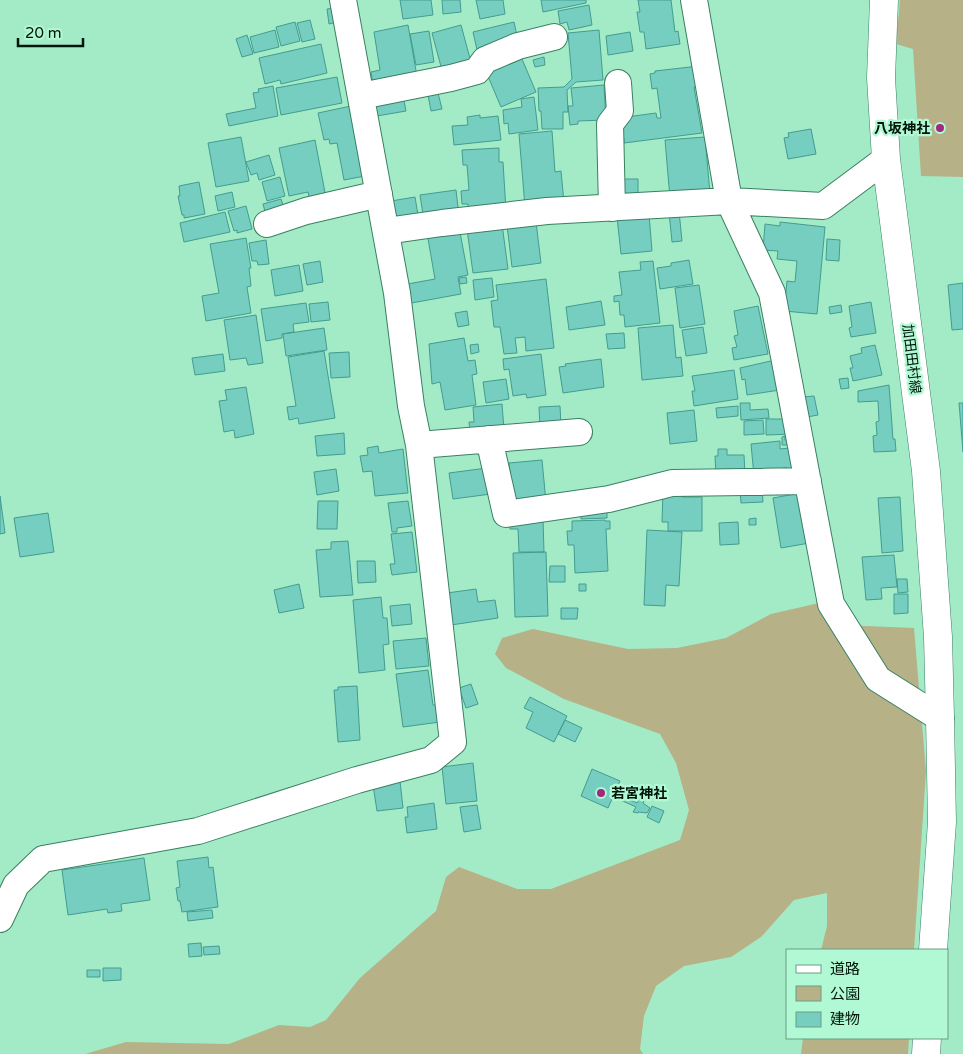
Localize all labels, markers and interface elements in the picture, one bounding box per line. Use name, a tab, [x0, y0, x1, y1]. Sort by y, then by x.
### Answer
scale bar	[18, 15, 82, 47]
text: 20 m	[25, 24, 62, 42]
place label: 八坂神社	[874, 120, 930, 137]
marker: 八坂神社	[934, 122, 946, 134]
street label: 加田田村線	[899, 323, 924, 395]
place label: 若宮神社	[611, 785, 667, 802]
marker: 若宮神社	[595, 787, 607, 799]
legend	[786, 949, 948, 1039]
text: 道路	[830, 960, 860, 978]
text: 公園	[830, 985, 860, 1003]
text: 建物	[830, 1010, 860, 1028]

